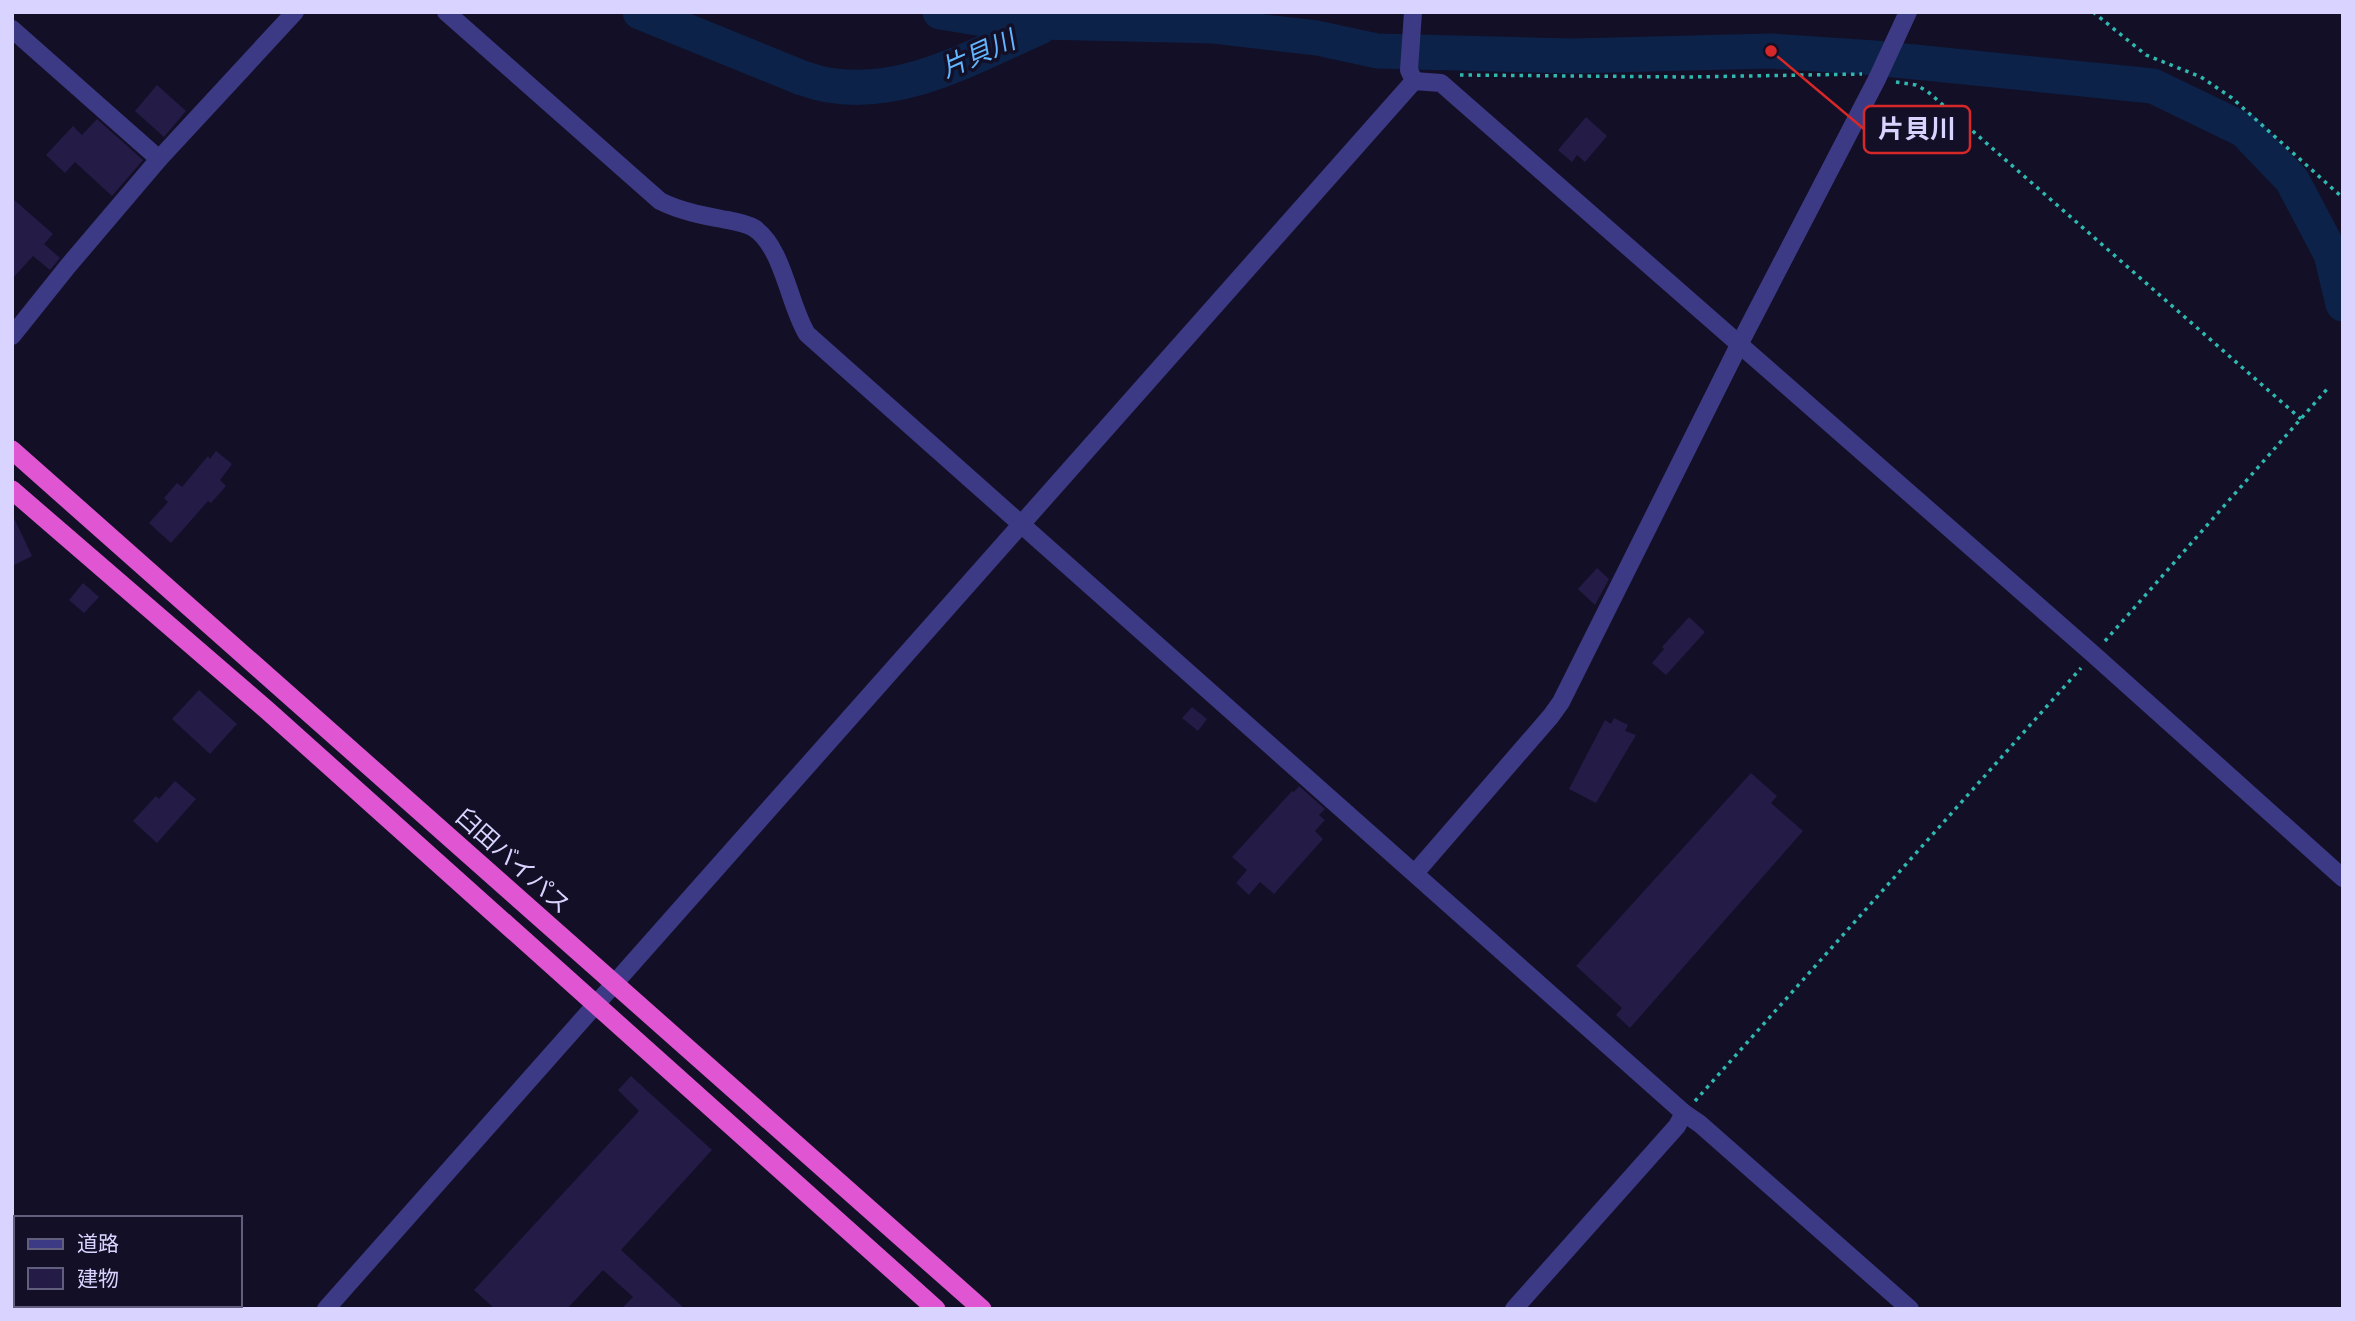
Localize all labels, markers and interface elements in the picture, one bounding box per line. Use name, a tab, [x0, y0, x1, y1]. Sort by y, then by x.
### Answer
water label: 片貝川	[936, 23, 1022, 84]
callout: 片貝川	[1864, 106, 1970, 153]
text: 片貝川	[1878, 114, 1956, 144]
street label: 臼田バイパス	[450, 803, 576, 919]
legend	[14, 1216, 242, 1307]
text: 道路	[77, 1232, 119, 1256]
text: 建物	[77, 1267, 119, 1291]

